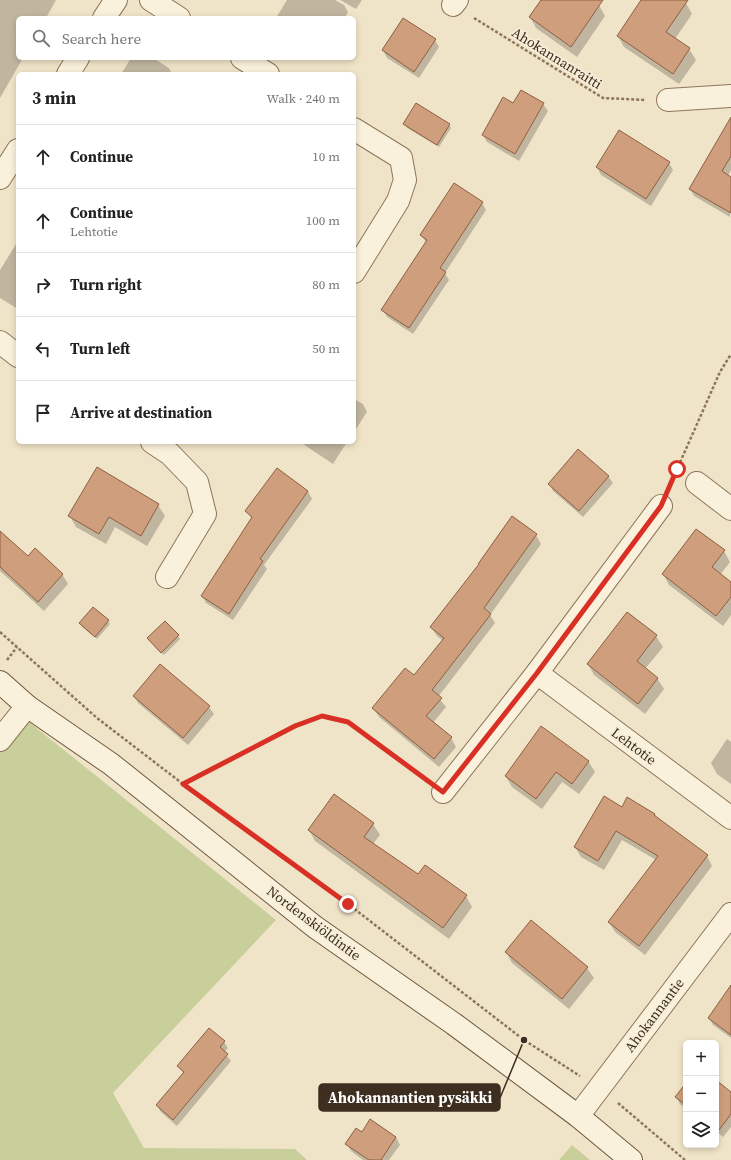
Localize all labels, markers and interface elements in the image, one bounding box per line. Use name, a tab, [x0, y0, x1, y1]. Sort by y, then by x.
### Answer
search box	[16, 16, 356, 60]
street label: Ahokannanraitti	[508, 22, 606, 94]
icon: search	[30, 27, 52, 49]
text: Search here	[62, 28, 141, 49]
text: 3 min	[32, 86, 76, 110]
text: Walk · 240 m	[267, 90, 340, 107]
icon: ahead	[32, 146, 54, 168]
text: Continue	[70, 146, 133, 167]
text: 10 m	[312, 148, 340, 165]
text: Continue	[70, 202, 133, 223]
icon: ahead	[32, 210, 54, 232]
text: 100 m	[306, 212, 340, 229]
text: Lehtotie	[70, 223, 118, 240]
icon: right	[32, 274, 54, 296]
text: Turn right	[70, 274, 142, 295]
text: 80 m	[312, 276, 340, 293]
icon: left	[32, 338, 54, 360]
text: Turn left	[70, 338, 130, 359]
text: 50 m	[312, 340, 340, 357]
icon: arrive	[32, 402, 54, 424]
text: Arrive at destination	[70, 402, 212, 423]
route start	[668, 460, 686, 478]
street label: Lehtotie	[607, 722, 661, 770]
street label: Nordenskiöldintie	[263, 881, 365, 965]
route end	[339, 895, 357, 913]
street label: Ahokannantie	[619, 974, 689, 1056]
map controls	[683, 1040, 719, 1148]
button: +	[683, 1040, 719, 1076]
button: −	[683, 1076, 719, 1112]
callout: Ahokannantien pysäkki	[319, 1084, 500, 1111]
text: Ahokannantien pysäkki	[328, 1087, 493, 1108]
button: layers	[683, 1112, 719, 1148]

